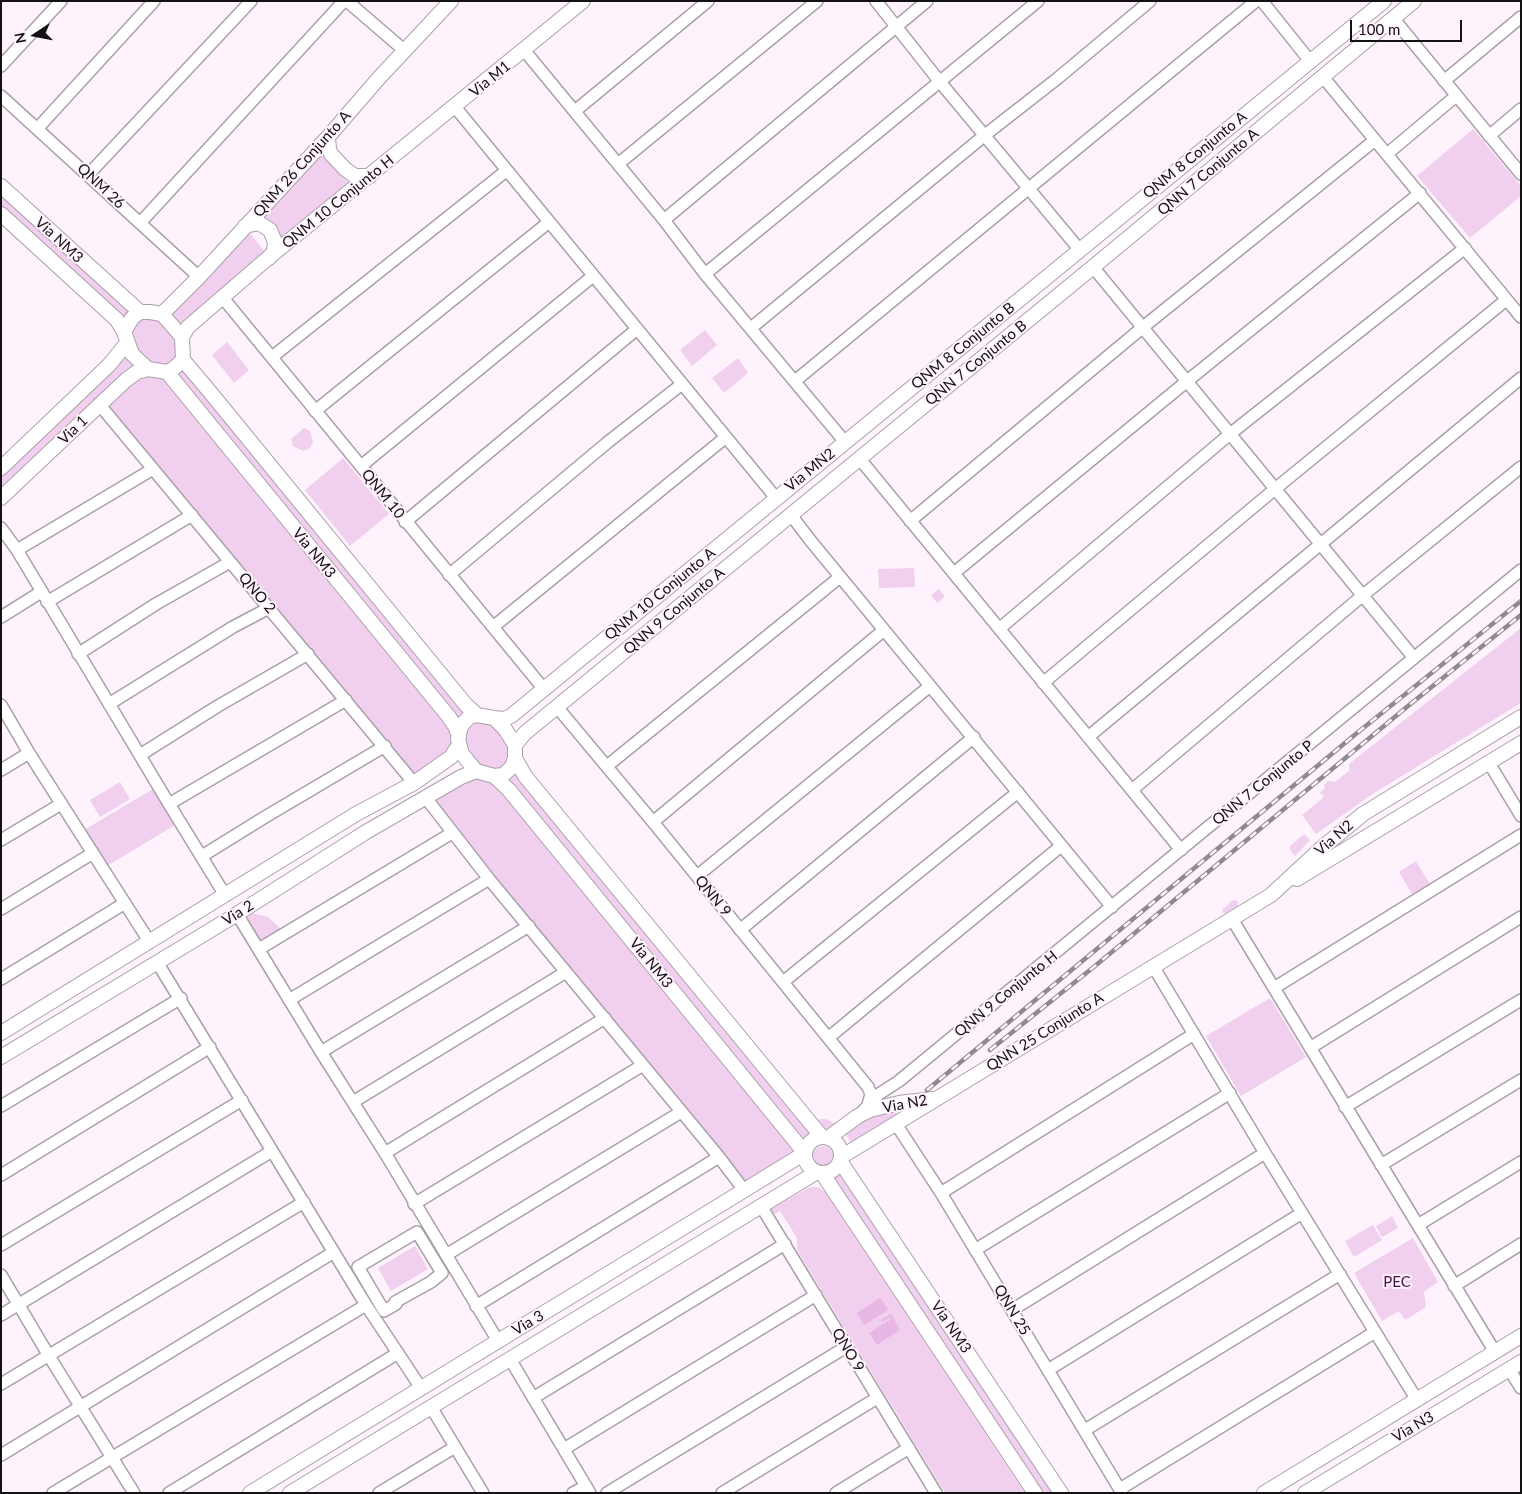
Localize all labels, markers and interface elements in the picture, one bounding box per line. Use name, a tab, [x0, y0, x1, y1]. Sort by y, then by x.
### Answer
north arrow	[10, 10, 60, 60]
scale bar	[1352, 10, 1464, 42]
text: 100 m	[1358, 20, 1400, 38]
text: N	[10, 31, 29, 45]
street label: Via M1	[466, 57, 514, 101]
street label: QNM 26 Conjunto A	[249, 107, 355, 221]
street label: QNM 8 Conjunto A	[1139, 108, 1251, 202]
street label: QNN 7 Conjunto A	[1154, 125, 1262, 219]
street label: QNM 10 Conjunto H	[278, 151, 398, 253]
street label: QNM 26	[73, 159, 129, 213]
street label: Via NM3	[31, 213, 87, 267]
street label: QNM 8 Conjunto B	[908, 299, 1018, 393]
street label: QNN 7 Conjunto B	[922, 316, 1030, 410]
street label: Via 1	[55, 412, 91, 448]
street label: Via MN2	[781, 444, 839, 496]
street label: QNM 10	[358, 466, 408, 522]
street label: Via NM3	[288, 524, 340, 582]
street label: QNM 10 Conjunto A	[601, 544, 719, 644]
street label: QNN 9 Conjunto A	[620, 564, 728, 658]
street label: QNO 2	[235, 569, 279, 617]
street label: QNN 7 Conjunto P	[1209, 737, 1317, 829]
street label: Via N2	[1311, 816, 1357, 860]
street label: QNN 9	[691, 872, 735, 920]
street label: Via 2	[219, 896, 257, 930]
street label: Via NM3	[625, 934, 677, 992]
street label: QNN 9 Conjunto H	[951, 947, 1061, 1041]
street label: QNN 25 Conjunto A	[983, 989, 1107, 1075]
street label: Via N2	[881, 1091, 929, 1117]
park label: PEC	[1383, 1273, 1411, 1291]
street label: QNN 25	[990, 1281, 1034, 1339]
street label: Via NM3	[927, 1297, 975, 1357]
street label: Via 3	[509, 1307, 547, 1339]
street label: QNO 9	[828, 1325, 868, 1375]
street label: Via N3	[1389, 1408, 1437, 1446]

